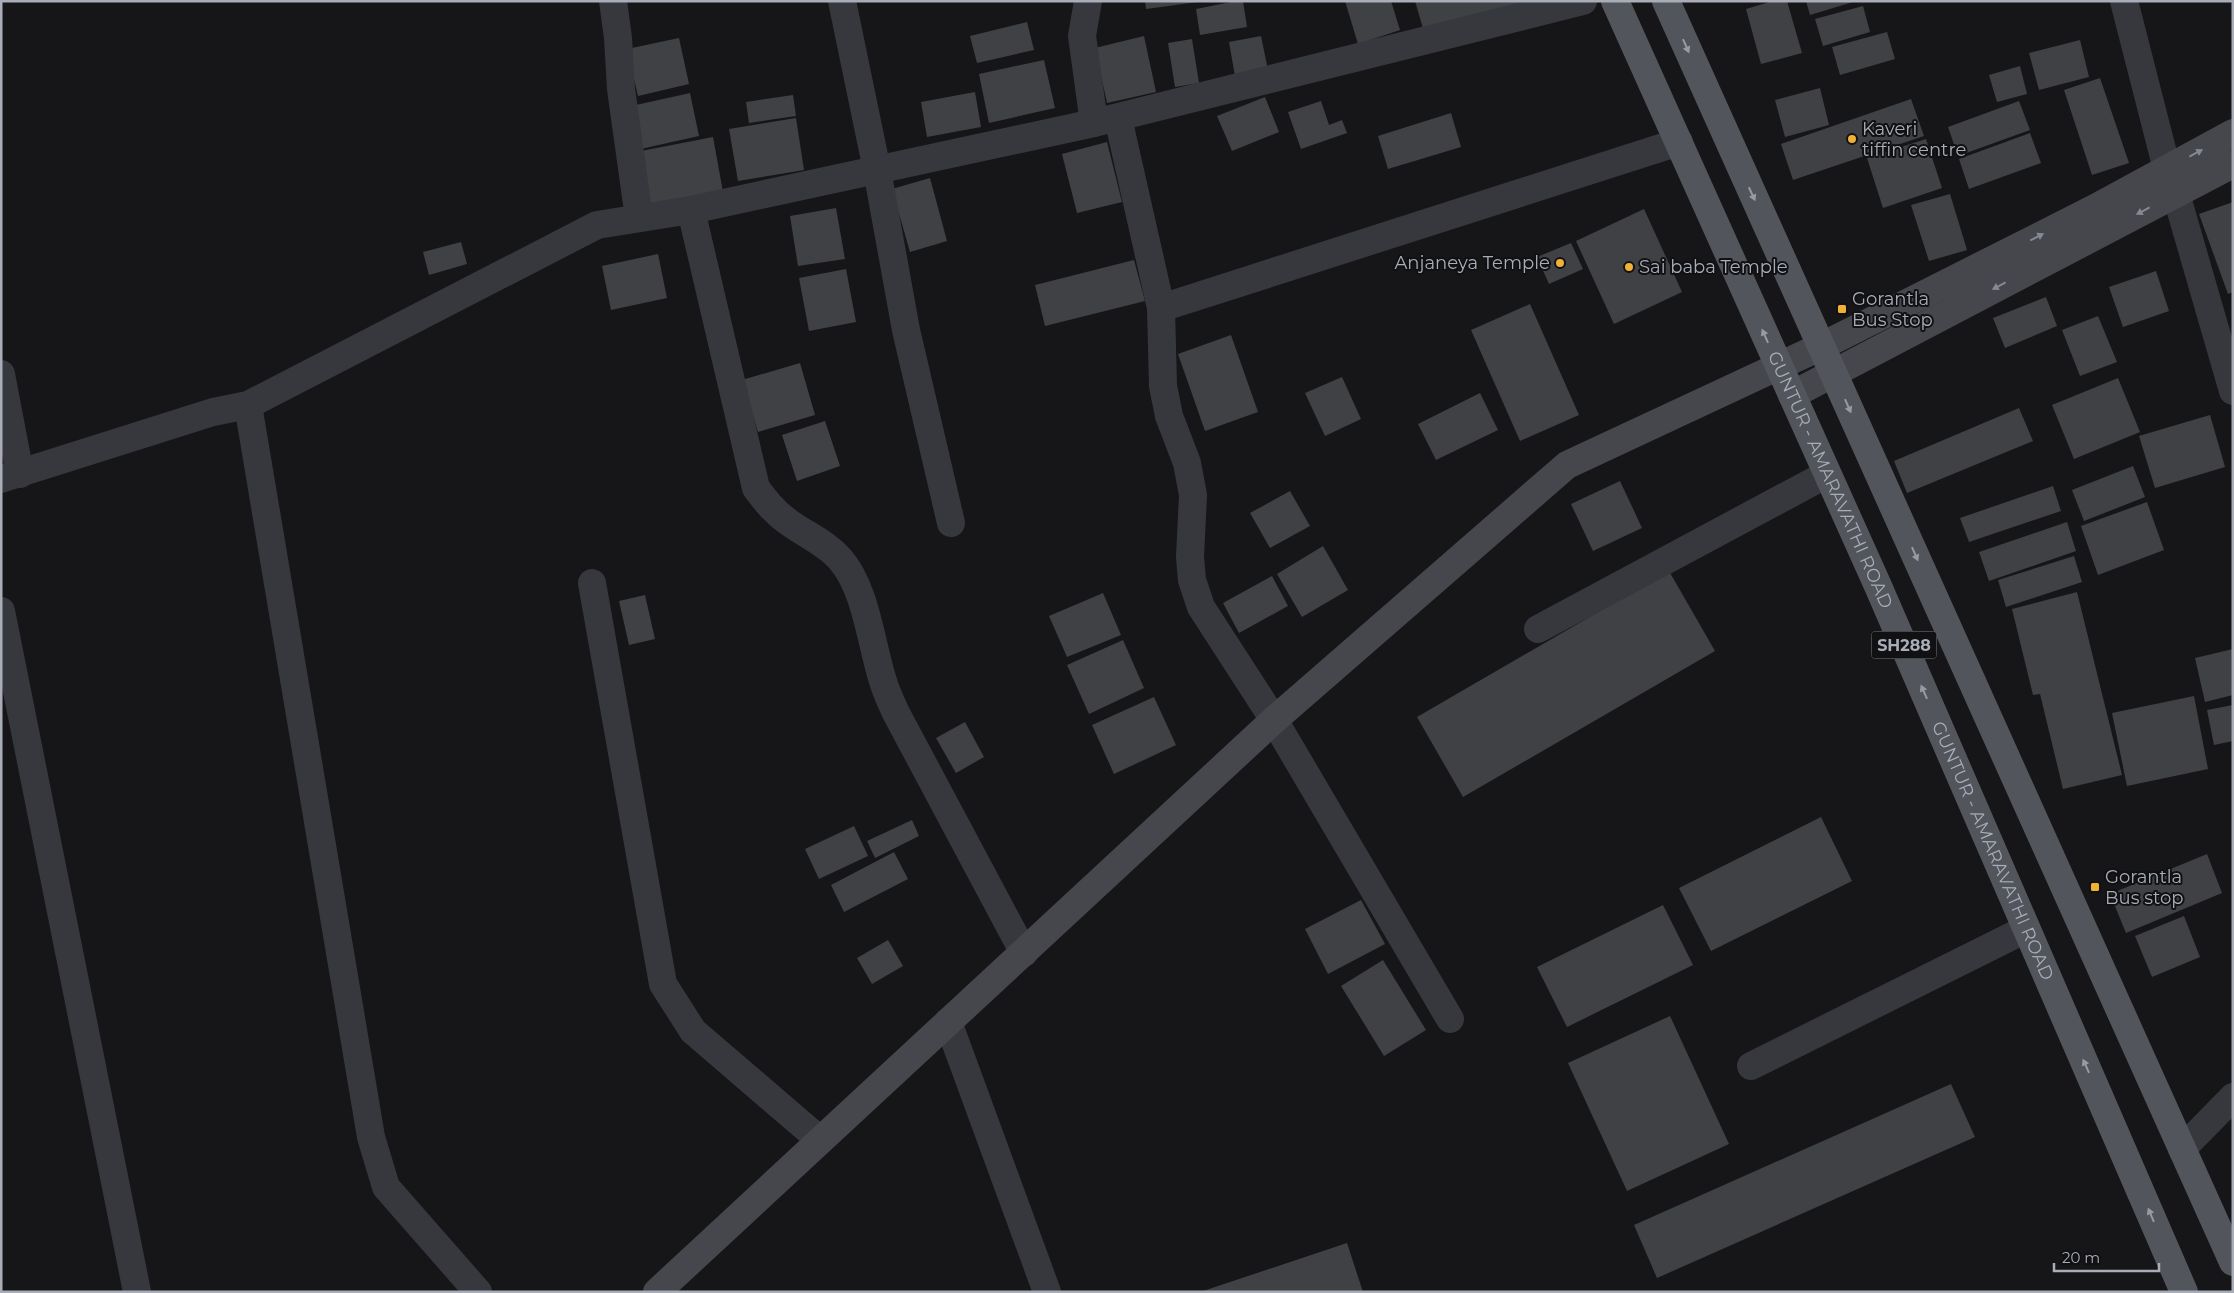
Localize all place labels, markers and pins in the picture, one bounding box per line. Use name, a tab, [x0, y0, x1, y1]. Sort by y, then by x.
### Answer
place label: Kaveri tiffin centre	[1862, 118, 1966, 161]
marker: Kaveri tiffin centre	[1846, 133, 1858, 145]
place label: Anjaneya Temple	[1394, 252, 1550, 274]
place label: Sai baba Temple	[1639, 256, 1788, 278]
marker: Anjaneya Temple	[1554, 257, 1566, 269]
marker: Sai baba Temple	[1623, 261, 1635, 273]
place label: Gorantla Bus Stop	[1852, 288, 1933, 331]
marker: Gorantla Bus Stop	[1836, 303, 1848, 315]
place label: Gorantla Bus stop	[2105, 866, 2183, 909]
marker: Gorantla Bus stop	[2089, 881, 2101, 893]

